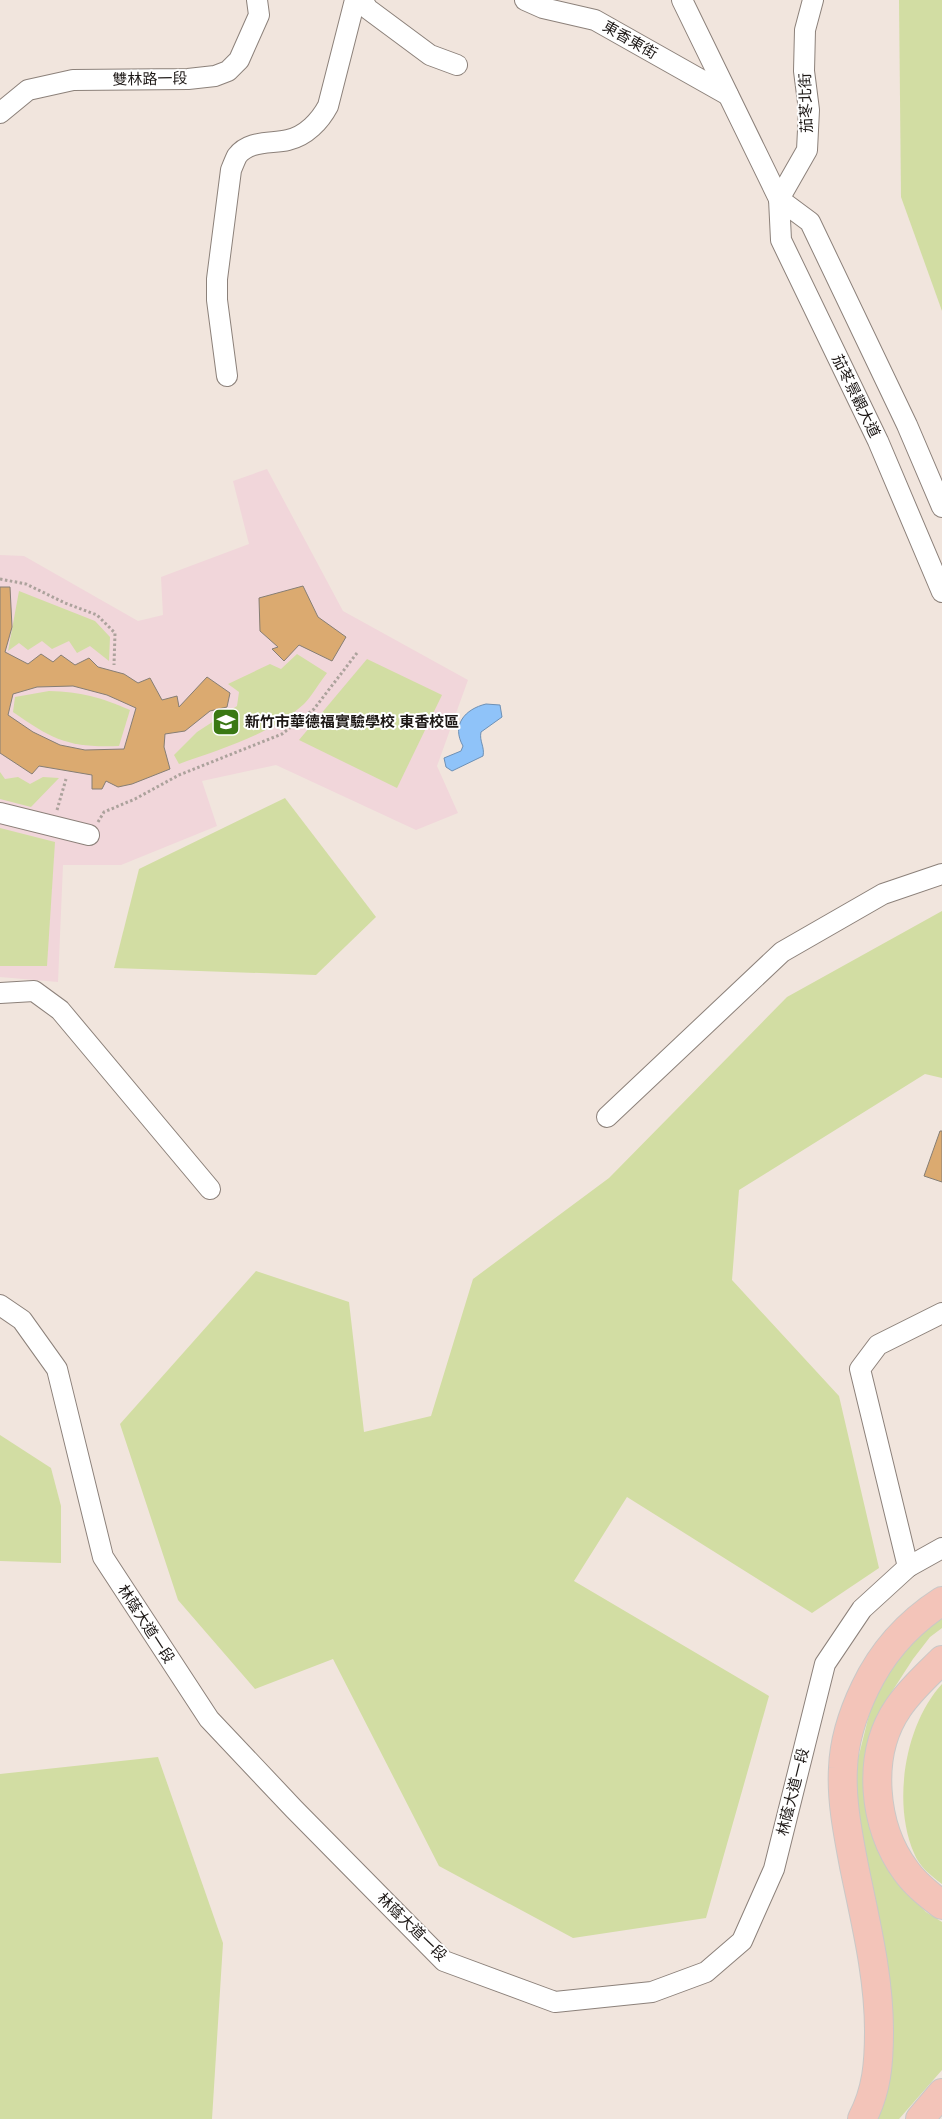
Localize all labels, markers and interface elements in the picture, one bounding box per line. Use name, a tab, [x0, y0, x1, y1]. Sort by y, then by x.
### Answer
street label: 東香東街	[600, 16, 661, 63]
street label: 雙林路一段	[112, 68, 188, 89]
street label: 茄苳北街	[795, 73, 816, 133]
street label: 茄苳景觀大道	[828, 351, 885, 440]
school or university icon: 新竹市華德福實驗學校 東香校區	[211, 707, 241, 737]
place label: 新竹市華德福實驗學校 東香校區	[245, 712, 459, 731]
street label: 林蔭大道一段	[114, 1581, 179, 1667]
street label: 林蔭大道一段	[772, 1746, 813, 1838]
street label: 林蔭大道一段	[373, 1889, 451, 1965]

